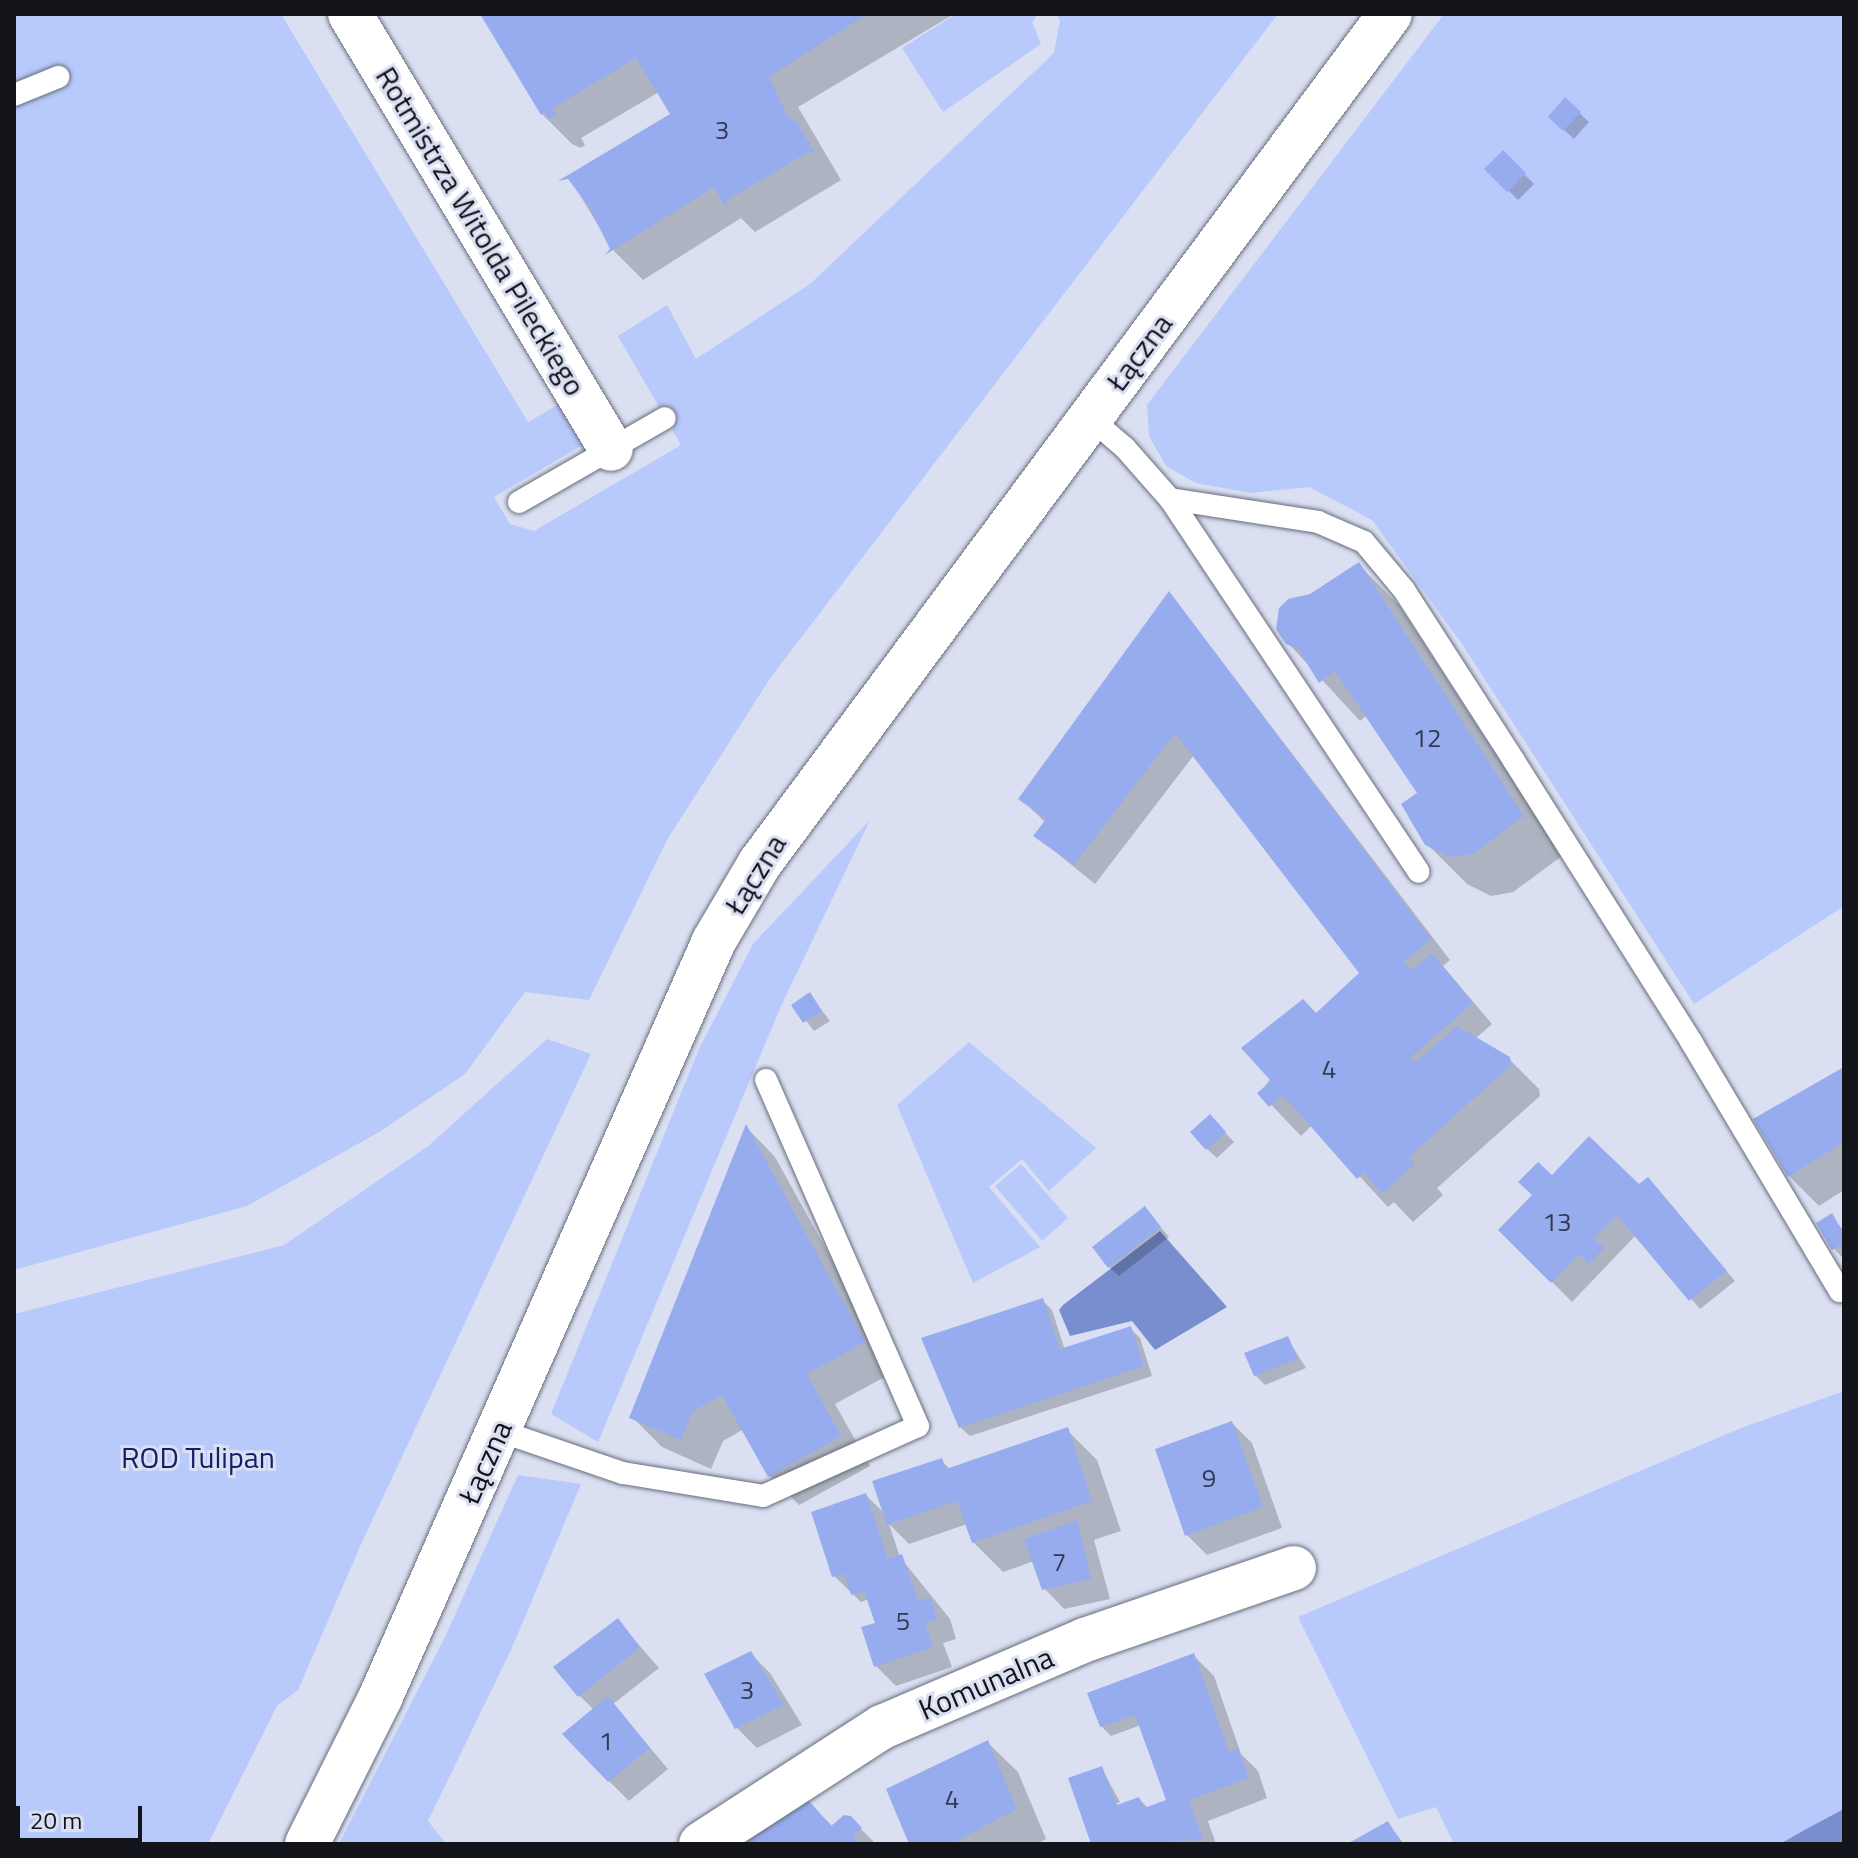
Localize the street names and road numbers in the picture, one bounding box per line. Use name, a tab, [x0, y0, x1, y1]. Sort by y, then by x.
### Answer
street label: Rotmistrza Witolda Pileckiego	[368, 60, 594, 402]
street label: Łączna	[1098, 306, 1180, 398]
street label: Łączna	[717, 827, 793, 921]
street label: Łączna	[451, 1415, 519, 1509]
street label: Komunalna	[913, 1639, 1059, 1727]

